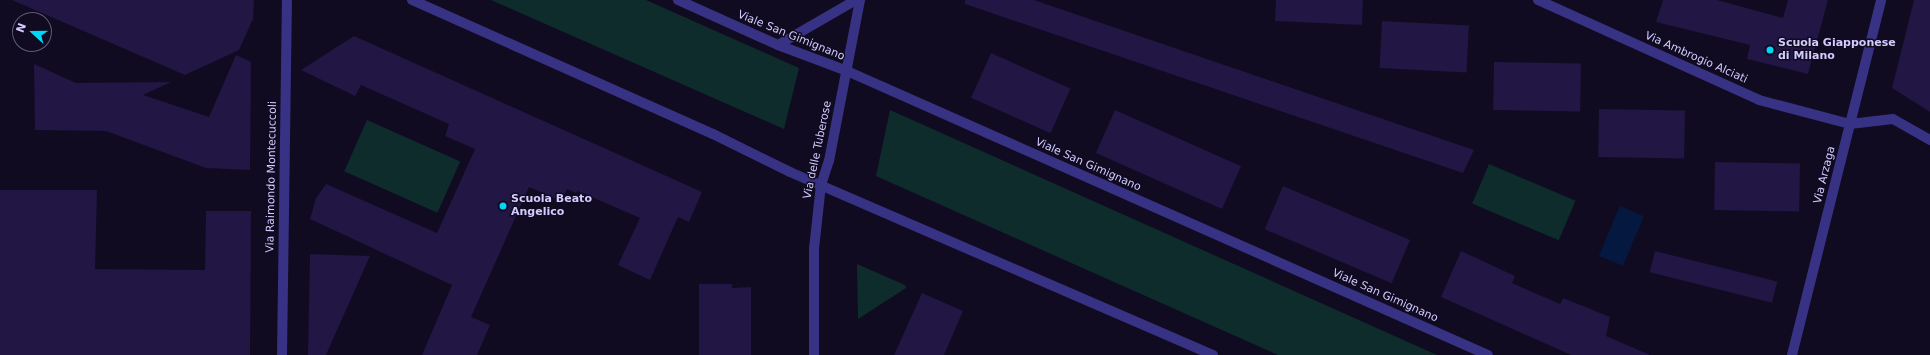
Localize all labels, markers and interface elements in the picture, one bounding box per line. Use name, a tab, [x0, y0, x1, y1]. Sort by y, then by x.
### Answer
street label: Viale San Gimignano	[736, 8, 846, 64]
north arrow	[12, 12, 52, 52]
text: N	[14, 21, 29, 35]
street label: Via Ambrogio Alciati	[1643, 29, 1749, 87]
place label: Scuola Giapponese di Milano	[1778, 37, 1896, 63]
marker: Scuola Giapponese di Milano	[1765, 45, 1775, 55]
street label: Via delle Tuberose	[801, 100, 835, 200]
street label: Via Raimondo Montecuccoli	[264, 101, 280, 253]
street label: Viale San Gimignano	[1033, 136, 1143, 194]
street label: Via Arzaga	[1811, 145, 1839, 205]
place label: Scuola Beato Angelico	[511, 193, 592, 219]
marker: Scuola Beato Angelico	[498, 201, 508, 211]
street label: Viale San Gimignano	[1330, 267, 1440, 325]

